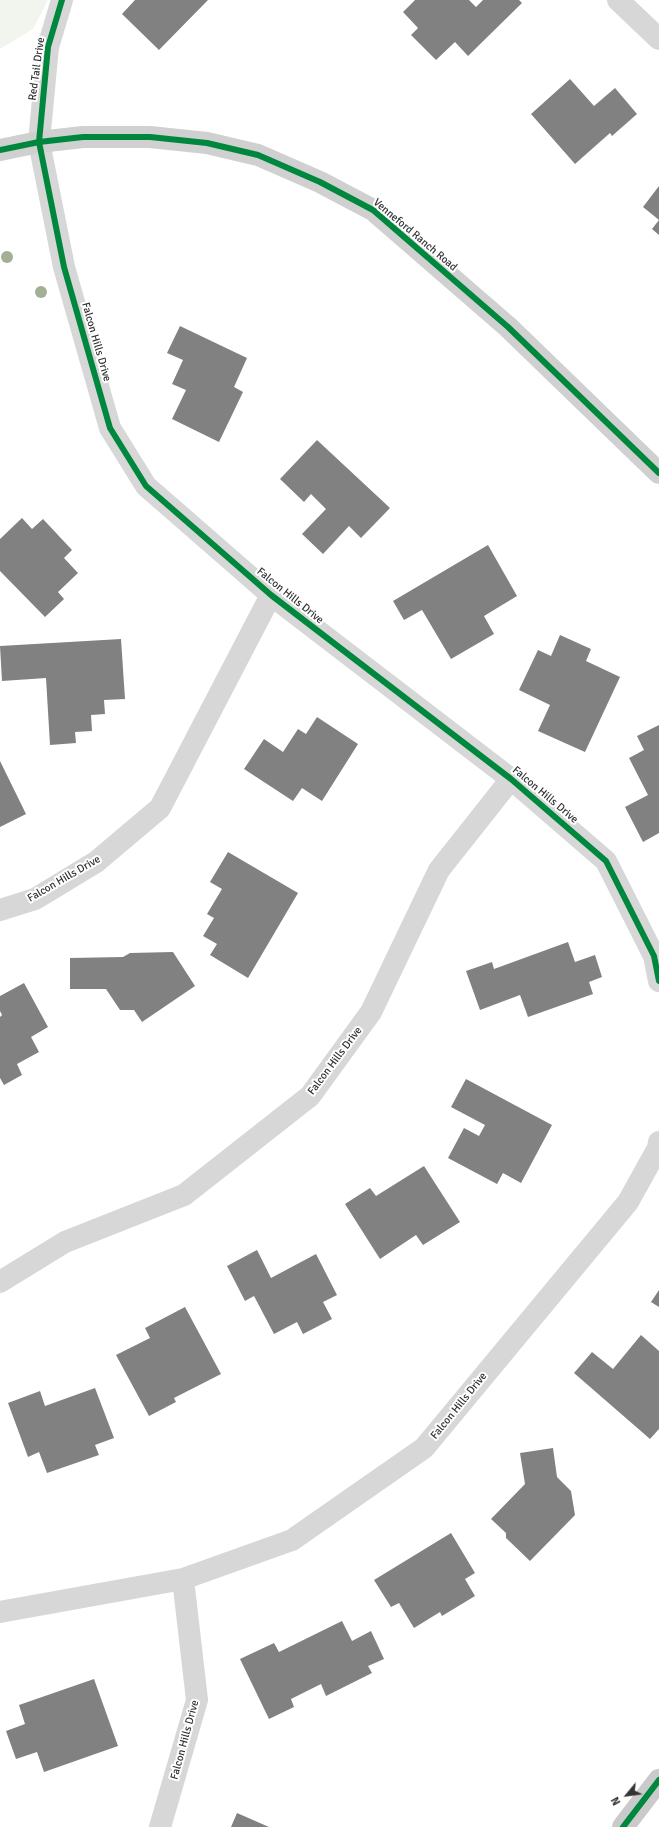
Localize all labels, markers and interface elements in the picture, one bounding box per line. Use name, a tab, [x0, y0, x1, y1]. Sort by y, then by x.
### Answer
street label: Red Tail Drive	[26, 37, 48, 101]
street label: Venneford Ranch Road	[370, 196, 460, 274]
street label: Falcon Hills Drive	[78, 301, 114, 383]
street label: Falcon Hills Drive	[254, 565, 326, 627]
street label: Falcon Hills Drive	[509, 764, 581, 826]
street label: Falcon Hills Drive	[25, 853, 103, 905]
street label: Falcon Hills Drive	[305, 1024, 365, 1098]
street label: Falcon Hills Drive	[428, 1370, 490, 1442]
street label: Falcon Hills Drive	[168, 1699, 202, 1781]
north arrow	[607, 1775, 647, 1815]
text: N	[609, 1795, 624, 1808]

